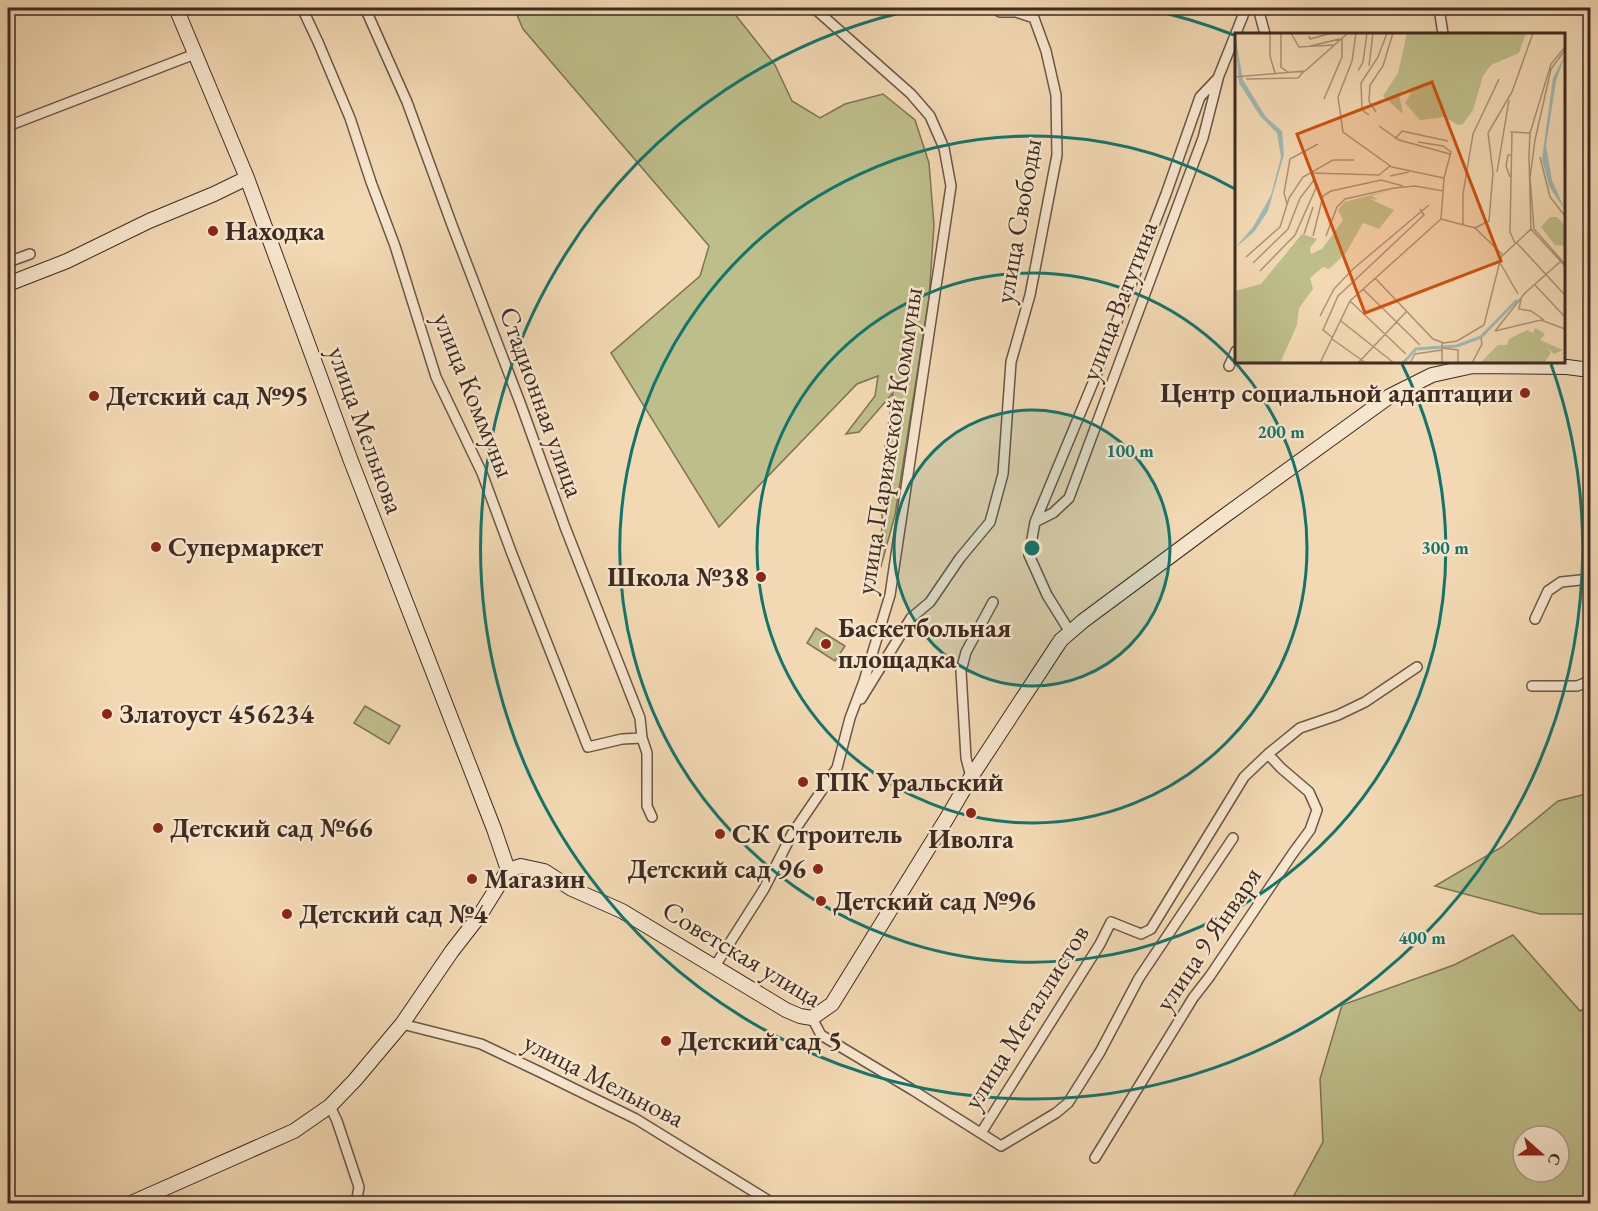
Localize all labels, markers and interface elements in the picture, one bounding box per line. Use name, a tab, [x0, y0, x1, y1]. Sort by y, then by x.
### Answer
inset map	[1235, 33, 1565, 363]
street label: улица Свободы	[986, 136, 1049, 306]
place label: Находка	[225, 213, 325, 248]
street label: улица Ватутина	[1072, 216, 1165, 386]
marker: Находка	[206, 224, 220, 238]
street label: улица Парижской Коммуны	[847, 285, 930, 597]
street label: Стадионная улица	[492, 302, 593, 502]
street label: улица Коммуны	[425, 307, 523, 482]
street label: улица Мельнова	[320, 341, 413, 519]
place label: Центр социальной адаптации	[1160, 375, 1513, 410]
place label: Детский сад №95	[106, 378, 309, 413]
marker: Центр социальной адаптации	[1518, 386, 1532, 400]
marker: Детский сад №95	[87, 389, 101, 403]
text: 200 m	[1257, 420, 1305, 443]
text: 100 m	[1106, 439, 1154, 462]
place label: Супермаркет	[168, 529, 324, 564]
text: 300 m	[1421, 536, 1469, 559]
centre of rings	[1022, 538, 1042, 558]
marker: Супермаркет	[149, 540, 163, 554]
place label: Школа №38	[607, 559, 749, 594]
marker: Школа №38	[754, 570, 768, 584]
place label: Баскетбольная площадка	[838, 610, 1011, 676]
marker: Баскетбольная площадка	[819, 637, 833, 651]
place label: Златоуст 456234	[119, 696, 314, 731]
marker: Златоуст 456234	[100, 707, 114, 721]
place label: ГПК Уральский	[815, 764, 1004, 799]
marker: ГПК Уральский	[796, 775, 810, 789]
marker: Иволга	[964, 806, 978, 820]
place label: Детский сад №66	[170, 810, 373, 845]
place label: СК Строитель	[732, 816, 902, 851]
marker: Детский сад №66	[151, 821, 165, 835]
place label: Иволга	[928, 821, 1014, 856]
marker: СК Строитель	[713, 827, 727, 841]
place label: Детский сад 96	[627, 851, 806, 886]
street label: улица 9 Января	[1146, 860, 1269, 1018]
place label: Магазин	[484, 861, 586, 896]
marker: Детский сад 96	[811, 862, 825, 876]
marker: Магазин	[465, 872, 479, 886]
place label: Детский сад №96	[833, 883, 1036, 918]
street label: Советская улица	[656, 892, 829, 1015]
marker: Детский сад №96	[814, 894, 828, 908]
place label: Детский сад №4	[299, 896, 488, 931]
marker: Детский сад №4	[280, 907, 294, 921]
street label: улица Металлистов	[955, 918, 1097, 1116]
text: 400 m	[1398, 926, 1446, 949]
place label: Детский сад 5	[678, 1023, 842, 1058]
street label: улица Мельнова	[518, 1024, 691, 1135]
marker: Детский сад 5	[659, 1034, 673, 1048]
north arrow	[1511, 1124, 1571, 1184]
text: С	[1543, 1150, 1566, 1168]

